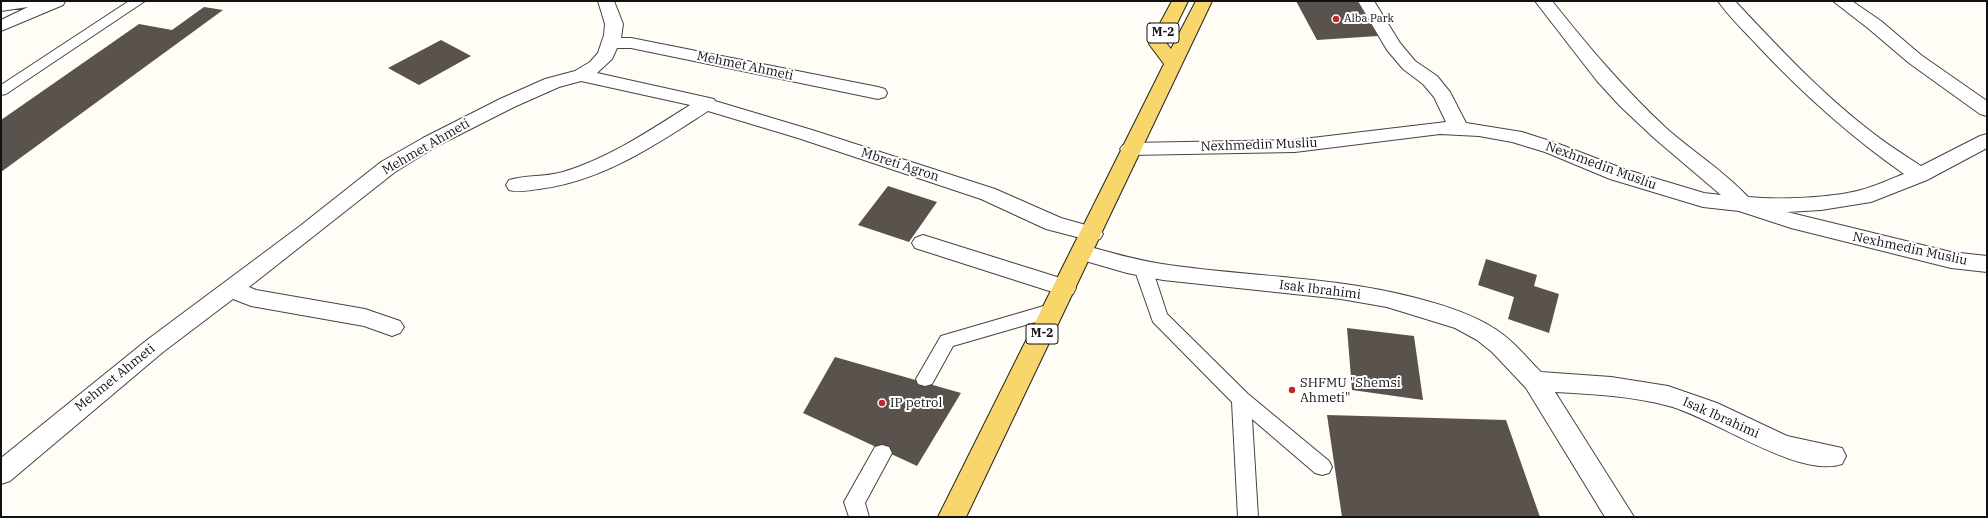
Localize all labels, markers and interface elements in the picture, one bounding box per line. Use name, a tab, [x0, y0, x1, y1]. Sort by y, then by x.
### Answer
place label: Alba Park	[1344, 12, 1394, 26]
marker: Alba Park	[1331, 14, 1341, 24]
road number: M-2	[1147, 23, 1179, 43]
street label: Mehmet Ahmeti	[695, 48, 795, 84]
street label: Mehmet Ahmeti	[380, 116, 472, 178]
street label: Nexhmedin Musliu	[1200, 135, 1318, 155]
street label: Nexhmedin Musliu	[1543, 139, 1659, 193]
street label: Mbreti Agron	[859, 145, 941, 185]
street label: Nexhmedin Musliu	[1851, 229, 1969, 269]
street label: Isak Ibrahimi	[1278, 277, 1362, 303]
road number: M-2	[1026, 324, 1058, 344]
street label: Mehmet Ahmeti	[72, 341, 158, 415]
place label: SHFMU "Shemsi Ahmeti"	[1300, 375, 1401, 406]
marker: SHFMU "Shemsi Ahmeti"	[1287, 385, 1297, 395]
street label: Isak Ibrahimi	[1680, 394, 1762, 442]
place label: IP petrol	[890, 395, 942, 411]
marker: IP petrol	[877, 398, 887, 408]

